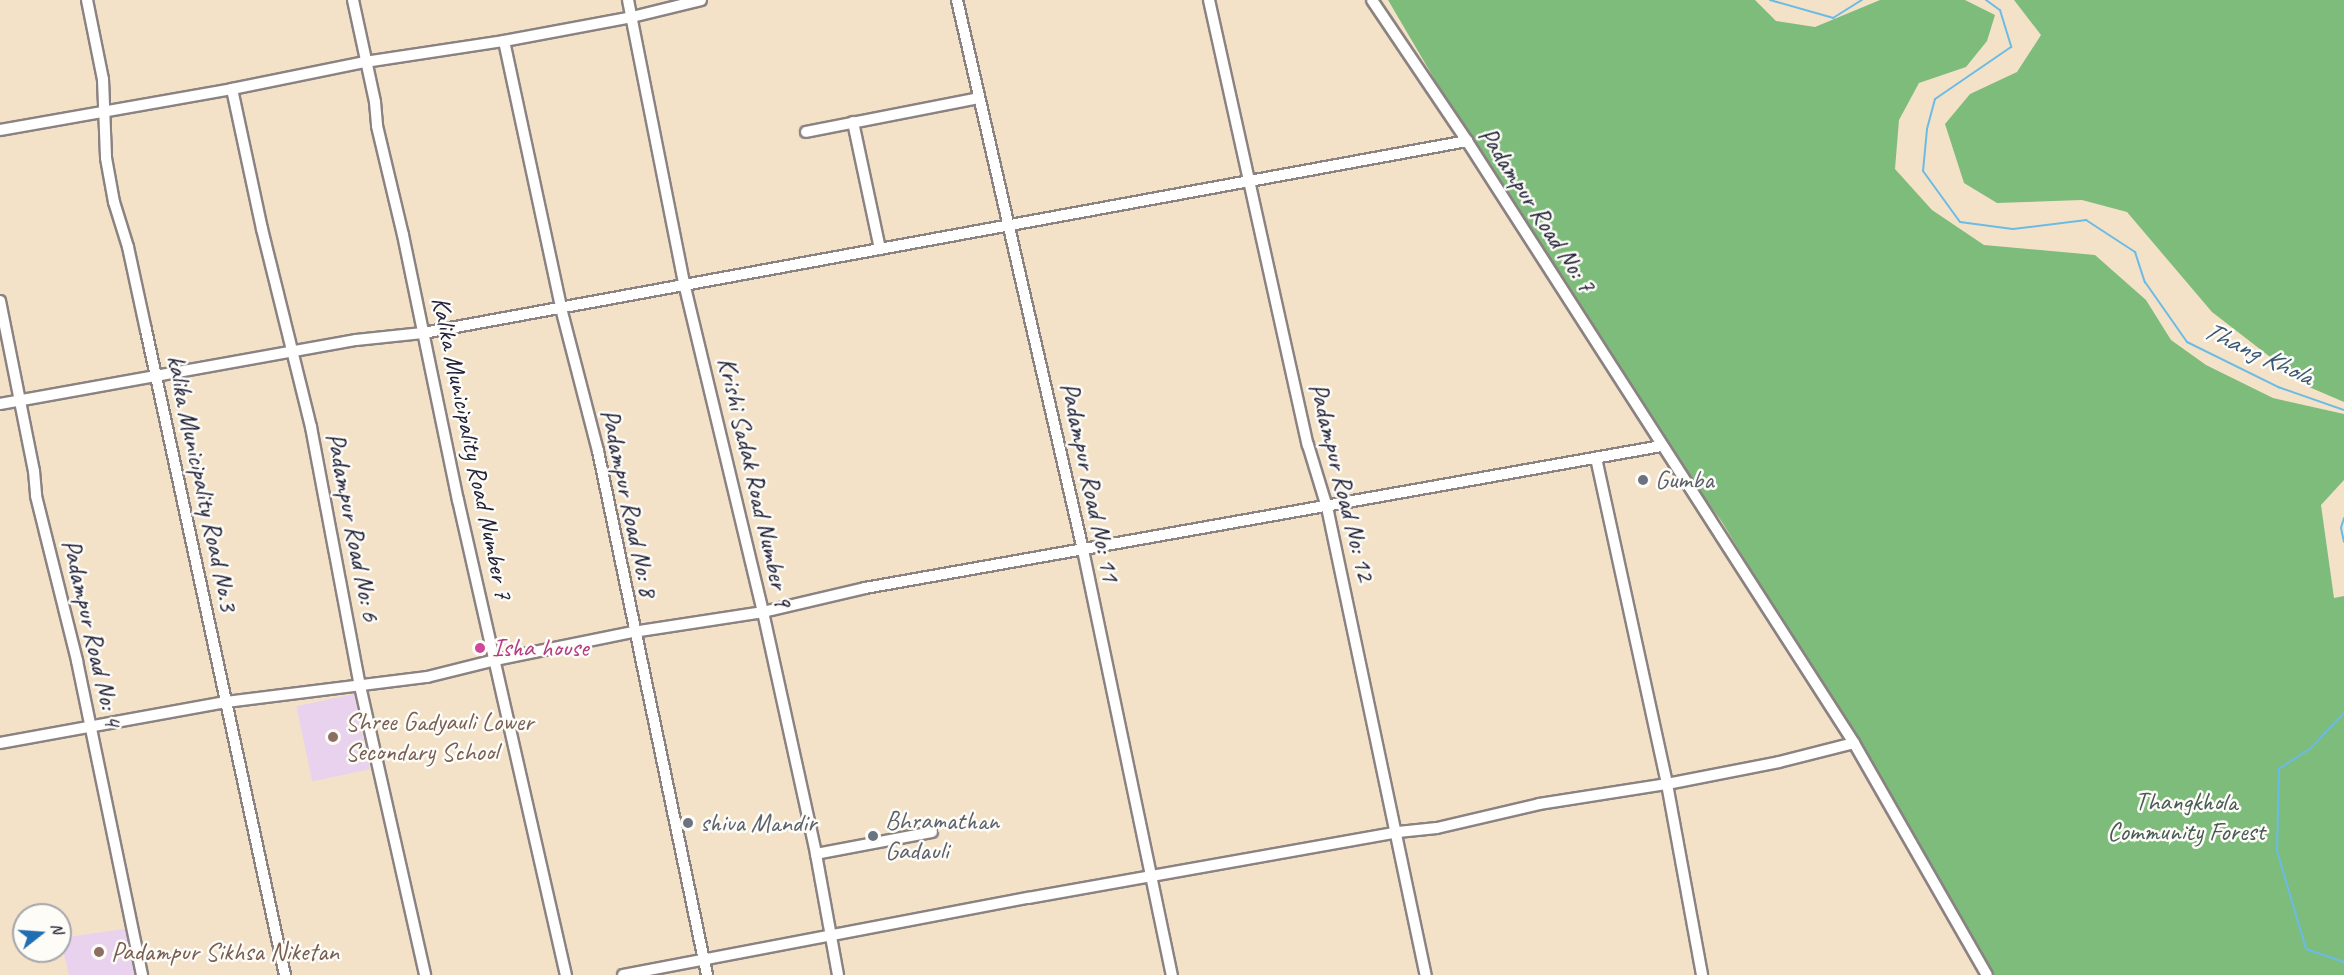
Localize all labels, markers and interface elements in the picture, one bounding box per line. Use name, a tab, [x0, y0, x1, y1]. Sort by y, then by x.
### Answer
street label: Padampur Road No: 7	[1472, 121, 1602, 299]
street label: Kalika Municipality Road Number 7	[425, 294, 519, 602]
water label: Thang Khola	[2198, 314, 2318, 392]
street label: kalika Municipality Road No.3	[160, 352, 244, 614]
street label: Krishi Sadak Road Number 9	[711, 354, 799, 610]
street label: Padampur Road No: 11	[1054, 379, 1126, 585]
street label: Padampur Road No: 12	[1302, 380, 1382, 584]
street label: Padampur Road No: 8	[594, 406, 664, 600]
street label: Padampur Road No: 6	[319, 430, 387, 624]
place label: Gumba	[1655, 464, 1714, 496]
marker: Gumba	[1636, 473, 1650, 487]
street label: Padampur Road No: 4	[55, 536, 129, 730]
place label: Isha house	[492, 632, 589, 664]
marker: Isha house	[473, 641, 487, 655]
place label: Shree Gadyauli Lower Secondary School	[345, 706, 533, 768]
marker: Shree Gadyauli Lower Secondary School	[326, 730, 340, 744]
park label: Thangkhola Community Forest	[2107, 786, 2265, 848]
place label: Bhramathan Gadauli	[885, 805, 999, 867]
place label: shiva Mandir	[700, 807, 817, 839]
marker: shiva Mandir	[681, 816, 695, 830]
marker: Bhramathan Gadauli	[866, 829, 880, 843]
north arrow	[12, 903, 72, 963]
text: N	[46, 921, 68, 936]
place label: Padampur Sikhsa Niketan	[111, 936, 340, 968]
marker: Padampur Sikhsa Niketan	[92, 945, 106, 959]

